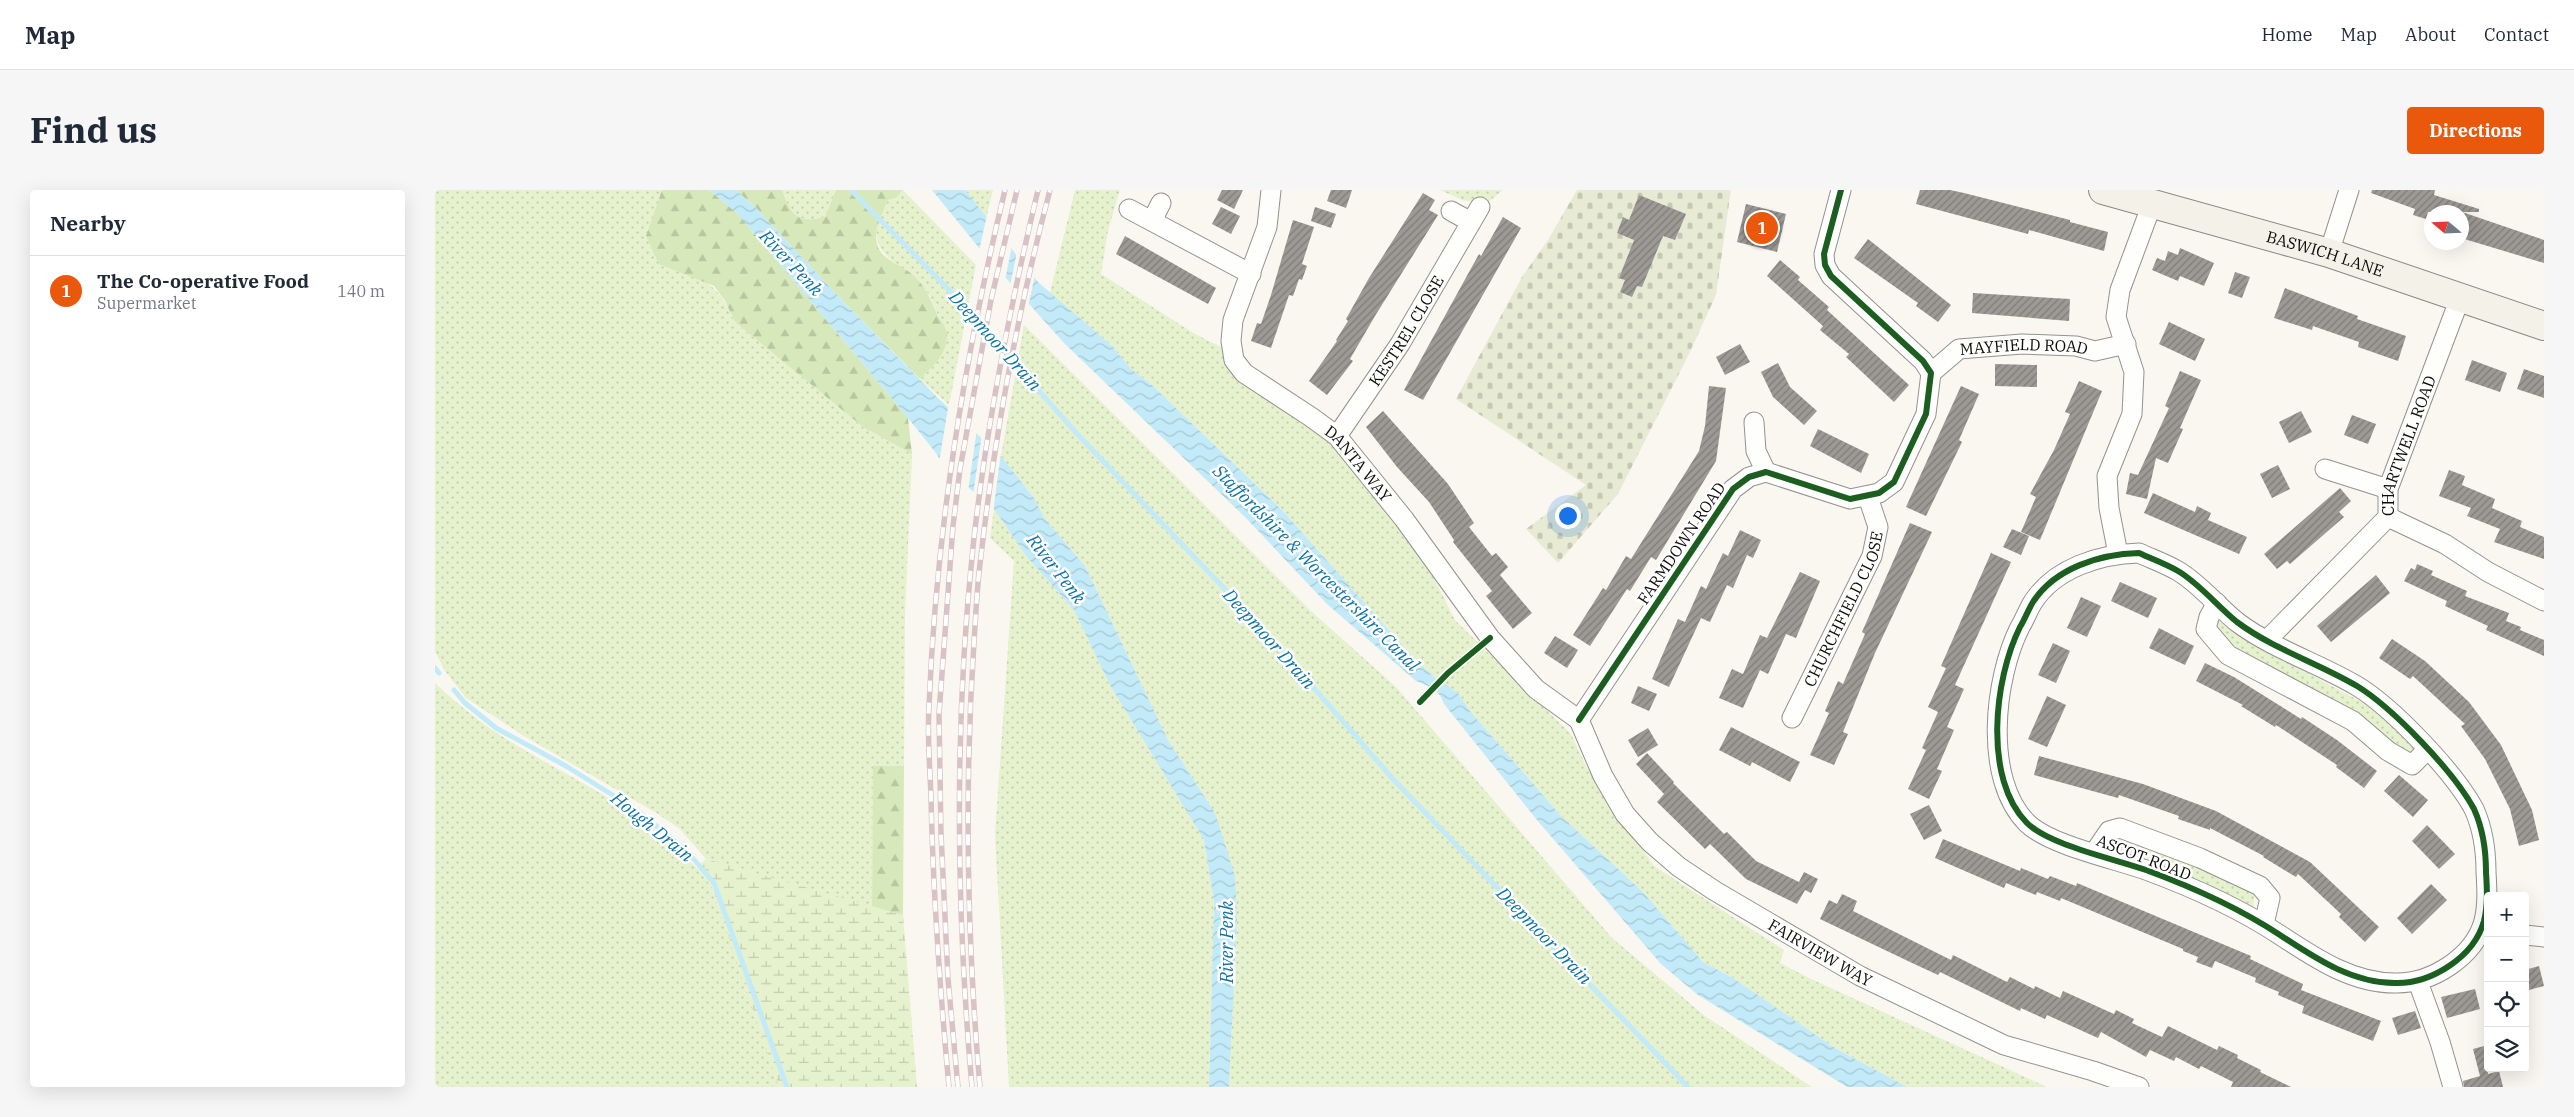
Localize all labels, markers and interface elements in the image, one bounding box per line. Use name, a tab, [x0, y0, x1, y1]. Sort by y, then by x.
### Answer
text: Map	[25, 19, 75, 51]
text: Home	[2261, 23, 2313, 46]
text: Map	[2341, 23, 2377, 46]
text: About	[2405, 23, 2456, 46]
text: Contact	[2484, 23, 2549, 46]
text: Find us	[30, 107, 157, 153]
button: Directions	[2407, 107, 2544, 154]
north arrow	[2424, 205, 2469, 250]
text: Nearby	[50, 209, 126, 237]
pin: 1	[1746, 209, 1778, 247]
water label: River Penk	[754, 224, 828, 301]
street label: BASWICH LANE	[2264, 226, 2386, 281]
text: The Co-operative Food	[97, 269, 309, 293]
street label: KESTREL CLOSE	[1364, 272, 1448, 390]
text: 1	[61, 281, 71, 301]
text: 140 m	[337, 281, 385, 301]
water label: Deepmoor Drain	[944, 285, 1047, 396]
text: Supermarket	[97, 293, 196, 313]
street label: MAYFIELD ROAD	[1959, 334, 2090, 359]
street label: CHARTWELL ROAD	[2377, 373, 2440, 516]
street label: DANTA WAY	[1321, 421, 1396, 506]
water label: Staffordshire & Worcestershire Canal	[1207, 459, 1425, 677]
street label: FARMDOWN ROAD	[1633, 478, 1729, 608]
your location	[1555, 503, 1581, 529]
water label: River Penk	[1021, 528, 1091, 609]
street label: CHURCHFIELD CLOSE	[1799, 529, 1887, 690]
water label: Deepmoor Drain	[1218, 583, 1321, 694]
water label: Hough Drain	[606, 786, 699, 867]
street label: ASCOT ROAD	[2094, 830, 2194, 884]
water label: Deepmoor Drain	[1491, 881, 1597, 990]
map controls	[2484, 892, 2529, 1072]
button: +	[2484, 892, 2529, 937]
water label: River Penk	[1215, 900, 1238, 984]
street label: FAIRVIEW WAY	[1765, 915, 1876, 990]
button: −	[2484, 937, 2529, 982]
button: locate	[2484, 982, 2529, 1027]
button: layers	[2484, 1027, 2529, 1072]

